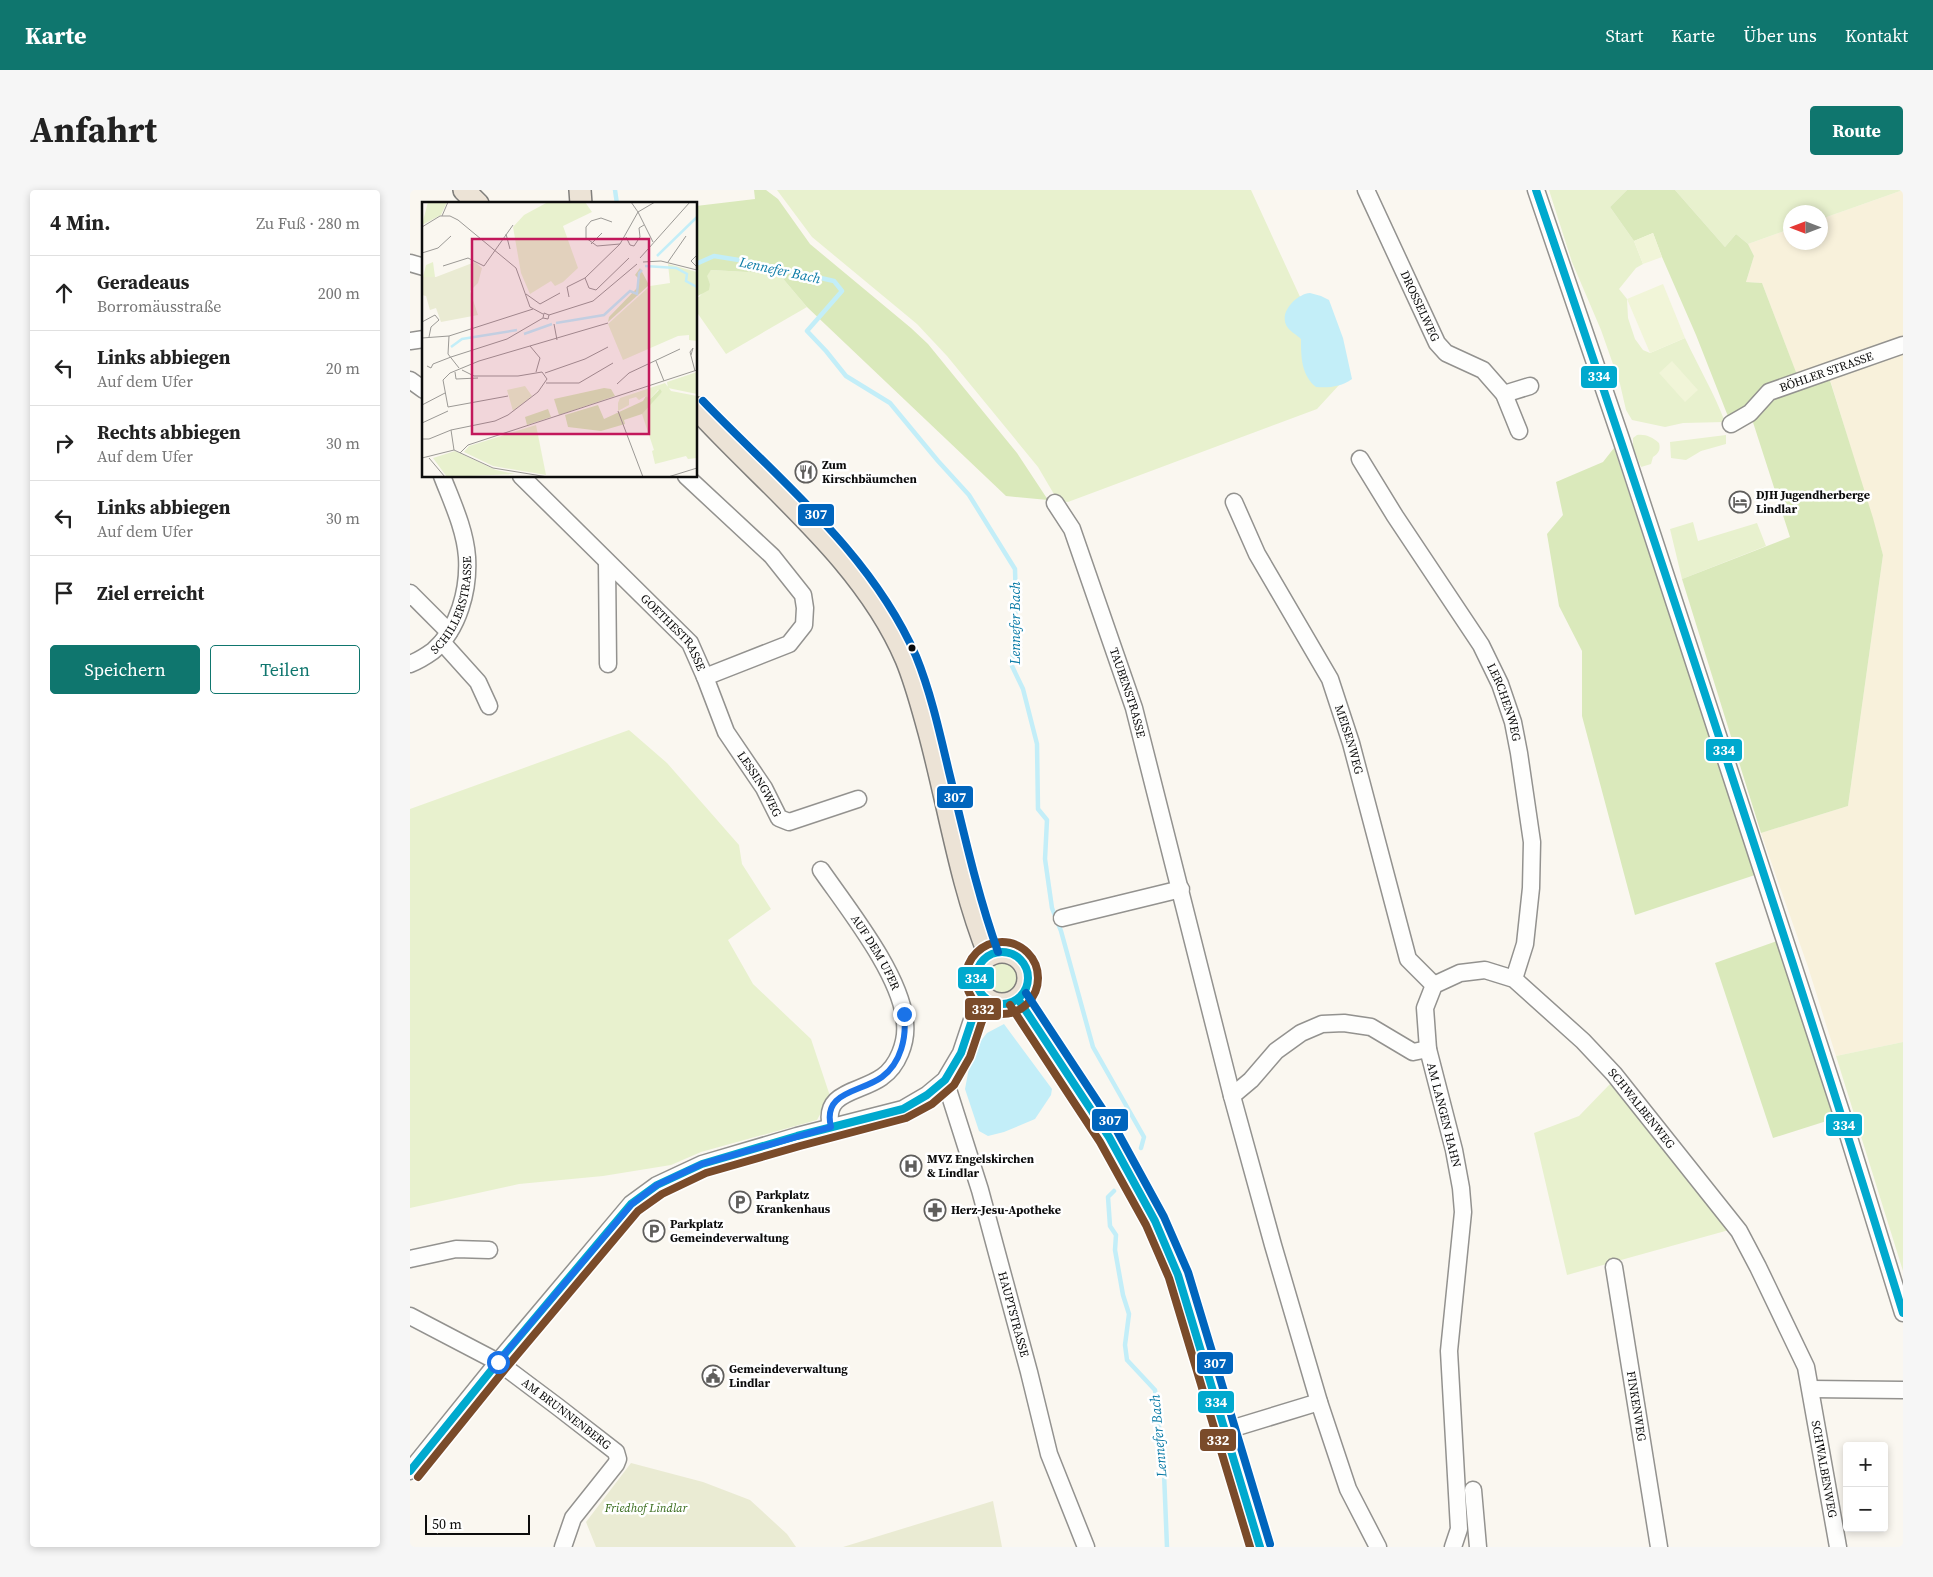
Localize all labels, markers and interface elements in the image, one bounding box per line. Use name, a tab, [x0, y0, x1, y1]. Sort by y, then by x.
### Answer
text: Karte	[25, 19, 86, 52]
text: Start	[1606, 23, 1643, 48]
text: Karte	[1671, 23, 1715, 48]
text: Über uns	[1743, 23, 1817, 48]
text: Kontakt	[1845, 23, 1908, 48]
text: Anfahrt	[30, 106, 157, 154]
button: Route	[1810, 106, 1903, 155]
inset map	[422, 202, 698, 478]
north arrow	[1783, 205, 1828, 250]
text: 4 Min.	[50, 208, 111, 237]
text: Zu Fuß · 280 m	[256, 212, 360, 234]
water label: Lennefer Bach	[736, 251, 823, 288]
street label: DROSSELWEG	[1397, 268, 1443, 344]
text: Geradeaus	[97, 269, 189, 295]
icon: ahead	[50, 279, 78, 307]
text: 200 m	[318, 282, 360, 304]
text: Borromäusstraße	[97, 295, 221, 317]
text: Links abbiegen	[97, 344, 230, 370]
street label: BÖHLER STRASSE	[1777, 348, 1875, 396]
icon: left	[50, 354, 78, 382]
text: 20 m	[326, 357, 360, 379]
line badge: 334	[1580, 365, 1618, 389]
text: 334	[1588, 366, 1611, 386]
text: Auf dem Ufer	[97, 370, 193, 392]
text: Rechts abbiegen	[97, 419, 241, 445]
icon: right	[50, 429, 78, 457]
text: 30 m	[326, 432, 360, 454]
text: Auf dem Ufer	[97, 445, 193, 467]
place label: Zum Kirschbäumchen	[822, 457, 917, 487]
restaurant icon: Zum Kirschbäumchen	[794, 460, 818, 484]
place label: DJH Jugendherberge Lindlar	[1756, 487, 1870, 517]
hotel icon: DJH Jugendherberge Lindlar	[1728, 490, 1752, 514]
text: Links abbiegen	[97, 494, 230, 520]
line badge: 307	[797, 503, 835, 527]
icon: left	[50, 504, 78, 532]
text: 307	[805, 504, 828, 524]
text: 30 m	[326, 507, 360, 529]
text: Auf dem Ufer	[97, 520, 193, 542]
street label: SCHILLERSTRASSE	[427, 556, 475, 658]
icon: arrive	[50, 579, 78, 607]
text: Ziel erreicht	[97, 580, 204, 606]
water label: Lennefer Bach	[1005, 581, 1025, 665]
street label: GOETHESTRASSE	[637, 590, 709, 673]
unlabelled marker	[907, 643, 917, 653]
button: Speichern	[50, 645, 200, 694]
button: Teilen	[210, 645, 360, 694]
street label: TAUBENSTRASSE	[1106, 645, 1149, 739]
street label: LERCHENWEG	[1483, 660, 1525, 743]
street label: MEISENWEG	[1331, 703, 1367, 776]
line badge: 334	[1705, 738, 1743, 762]
text: 334	[1713, 740, 1736, 760]
street label: LESSINGWEG	[733, 748, 785, 820]
line badge: 307	[936, 785, 974, 809]
text: 307	[944, 787, 967, 807]
street label: AUF DEM UFER	[847, 912, 904, 993]
line badge: 334	[957, 966, 995, 990]
text: 334	[965, 968, 988, 988]
line badge: 332	[964, 997, 1002, 1021]
text: 332	[972, 999, 995, 1019]
route end	[893, 1003, 916, 1026]
street label: AM LANGEN HAHN	[1423, 1061, 1465, 1169]
street label: SCHWALBENWEG	[1605, 1065, 1678, 1152]
line badge: 307	[1091, 1108, 1129, 1132]
text: 307	[1099, 1110, 1122, 1130]
line badge: 334	[1825, 1113, 1863, 1137]
text: 334	[1833, 1115, 1856, 1135]
place label: MVZ Engelskirchen & Lindlar	[927, 1151, 1035, 1181]
hospital icon: MVZ Engelskirchen & Lindlar	[899, 1154, 923, 1178]
place label: Parkplatz Krankenhaus	[756, 1187, 831, 1217]
parking icon: Parkplatz Krankenhaus	[728, 1190, 752, 1214]
pharmacy icon: Herz-Jesu-Apotheke	[923, 1198, 947, 1222]
place label: Herz-Jesu-Apotheke	[951, 1202, 1061, 1218]
place label: Parkplatz Gemeindeverwaltung	[670, 1216, 789, 1246]
parking icon: Parkplatz Gemeindeverwaltung	[642, 1219, 666, 1243]
street label: HAUPTSTRASSE	[994, 1270, 1033, 1359]
route start	[487, 1351, 510, 1374]
line badge: 307	[1196, 1351, 1234, 1375]
text: 307	[1204, 1353, 1227, 1373]
place label: Gemeindeverwaltung Lindlar	[729, 1361, 848, 1391]
public building icon: Gemeindeverwaltung Lindlar	[701, 1364, 725, 1388]
street label: FINKENWEG	[1623, 1370, 1650, 1443]
street label: AM BRUNNENBERG	[518, 1374, 614, 1453]
line badge: 334	[1197, 1390, 1235, 1414]
text: 334	[1205, 1392, 1228, 1412]
water label: Lennefer Bach	[1144, 1393, 1172, 1479]
street label: SCHWALBENWEG	[1808, 1419, 1841, 1519]
line badge: 332	[1199, 1428, 1237, 1452]
text: 332	[1207, 1430, 1230, 1450]
map controls	[1843, 1442, 1888, 1532]
button: +	[1843, 1442, 1888, 1487]
button: −	[1843, 1487, 1888, 1532]
park label: Friedhof Lindlar	[604, 1500, 688, 1516]
scale bar	[425, 1512, 530, 1535]
text: 50 m	[432, 1514, 462, 1534]

